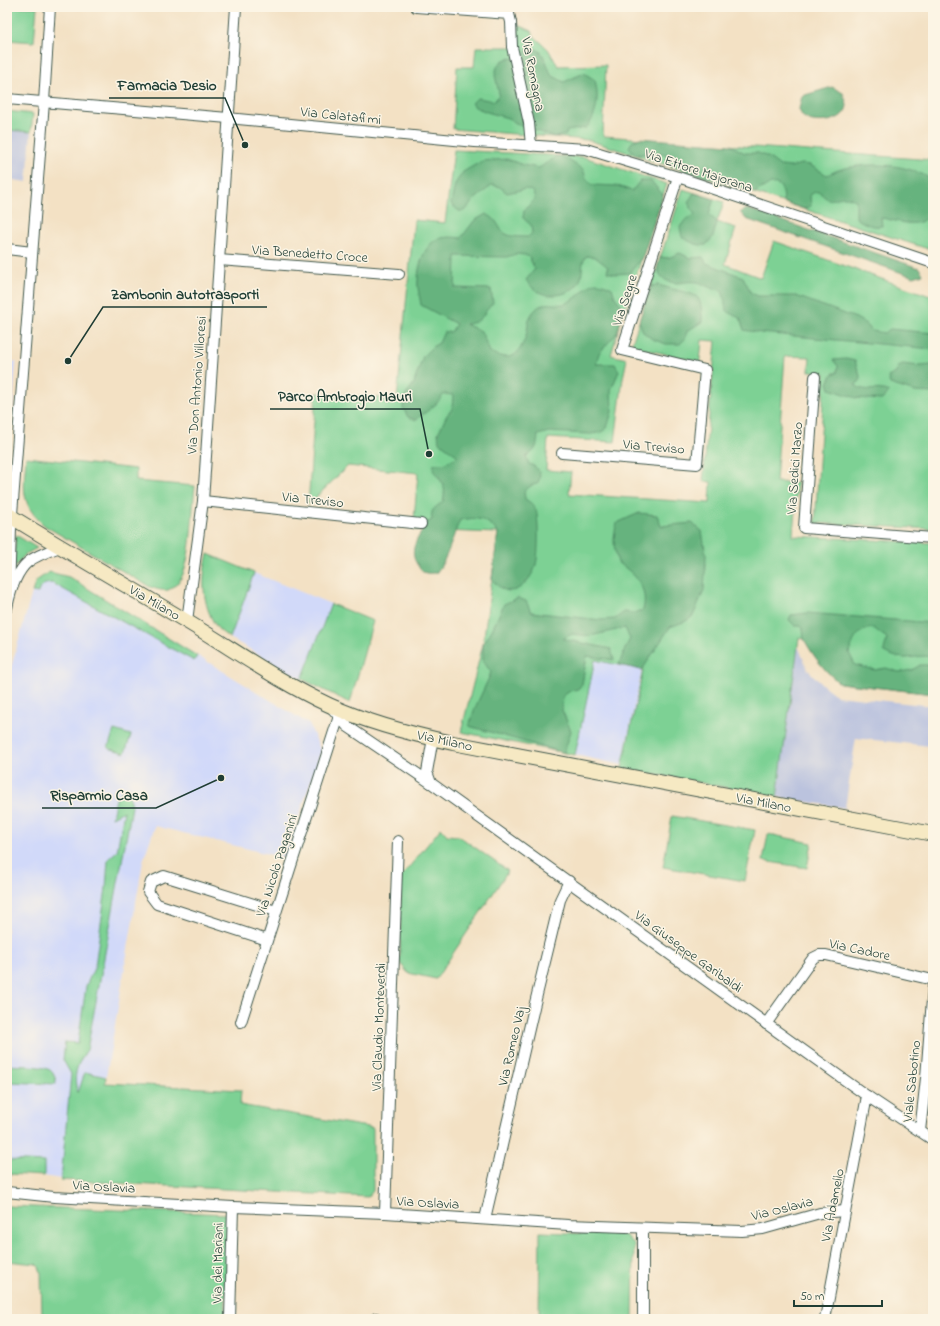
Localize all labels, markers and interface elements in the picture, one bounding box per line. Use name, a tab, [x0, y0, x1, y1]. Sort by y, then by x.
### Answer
street label: Via Romagna	[514, 34, 550, 113]
callout: Farmacia Desio	[109, 71, 225, 98]
text: Farmacia Desio	[116, 75, 217, 97]
street label: Via Calatafimi	[299, 102, 382, 131]
street label: Via Ettore Majorana	[641, 144, 755, 199]
street label: Via Benedetto Croce	[250, 240, 369, 269]
street label: Via Segre	[607, 271, 645, 330]
callout: Zambonin autotrasporti	[103, 280, 267, 307]
text: Zambonin autotrasporti	[111, 284, 260, 306]
street label: Via Don Antonio Villoresi	[182, 315, 213, 456]
callout: Parco Ambrogio Mauri	[270, 382, 420, 409]
text: Parco Ambrogio Mauri	[278, 386, 412, 410]
street label: Via Sedici Marzo	[782, 421, 809, 516]
street label: Via Treviso	[621, 434, 686, 461]
street label: Via Treviso	[280, 487, 345, 514]
street label: Via Milano	[124, 580, 184, 626]
street label: Via Milano	[414, 725, 474, 758]
callout: Risparmio Casa	[42, 781, 156, 808]
text: Risparmio Casa	[49, 785, 148, 807]
street label: Via Milano	[733, 788, 793, 819]
street label: Via Nicolò Paganini	[251, 812, 305, 921]
street label: Via Giuseppe Garibaldi	[629, 905, 747, 999]
street label: Via Cadore	[826, 934, 893, 967]
street label: Via Claudio Monteverdi	[367, 963, 392, 1092]
street label: Via Romeo Vaj	[493, 1003, 532, 1089]
street label: Viale Sabotino	[898, 1039, 927, 1124]
street label: Via Adamello	[816, 1167, 851, 1245]
street label: Via Oslavia	[71, 1175, 136, 1200]
street label: Via Oslavia	[395, 1191, 460, 1216]
street label: Via Oslavia	[748, 1192, 815, 1227]
street label: Via dei Mariani	[207, 1222, 230, 1305]
scale bar	[794, 1282, 882, 1308]
text: 50 m	[800, 1288, 824, 1306]

